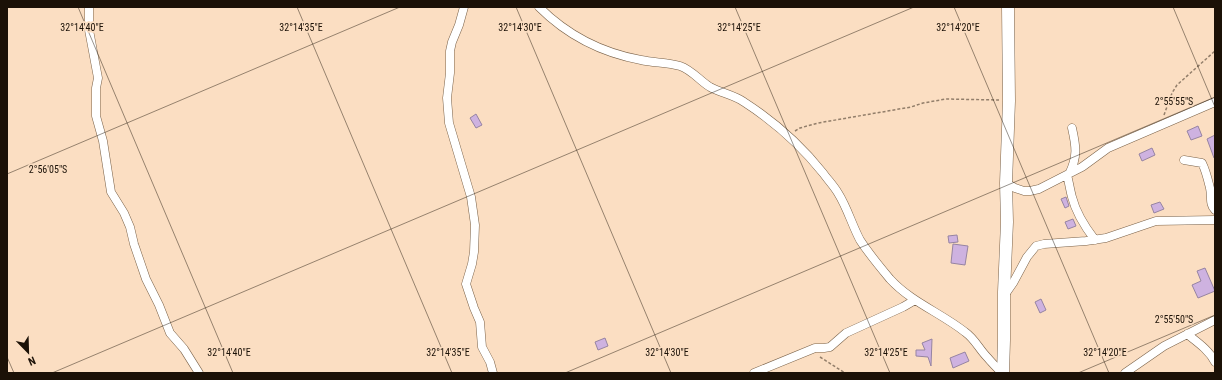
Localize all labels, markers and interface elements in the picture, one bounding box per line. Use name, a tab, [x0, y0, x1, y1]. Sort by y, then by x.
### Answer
text: 32°14'40"E	[60, 22, 104, 33]
text: 32°14'35"E	[279, 22, 323, 33]
text: 32°14'30"E	[498, 22, 542, 33]
text: 32°14'25"E	[717, 22, 761, 33]
text: 32°14'20"E	[936, 22, 980, 33]
text: 2°55'55"S	[1155, 96, 1193, 107]
text: 2°56'05"S	[29, 164, 67, 175]
text: 2°55'50"S	[1155, 314, 1193, 325]
north arrow	[8, 332, 48, 372]
text: 32°14'40"E	[207, 347, 251, 358]
text: 32°14'35"E	[426, 347, 470, 358]
text: 32°14'30"E	[645, 347, 689, 358]
text: 32°14'25"E	[864, 347, 908, 358]
text: 32°14'20"E	[1083, 347, 1127, 358]
text: N	[26, 353, 37, 368]

